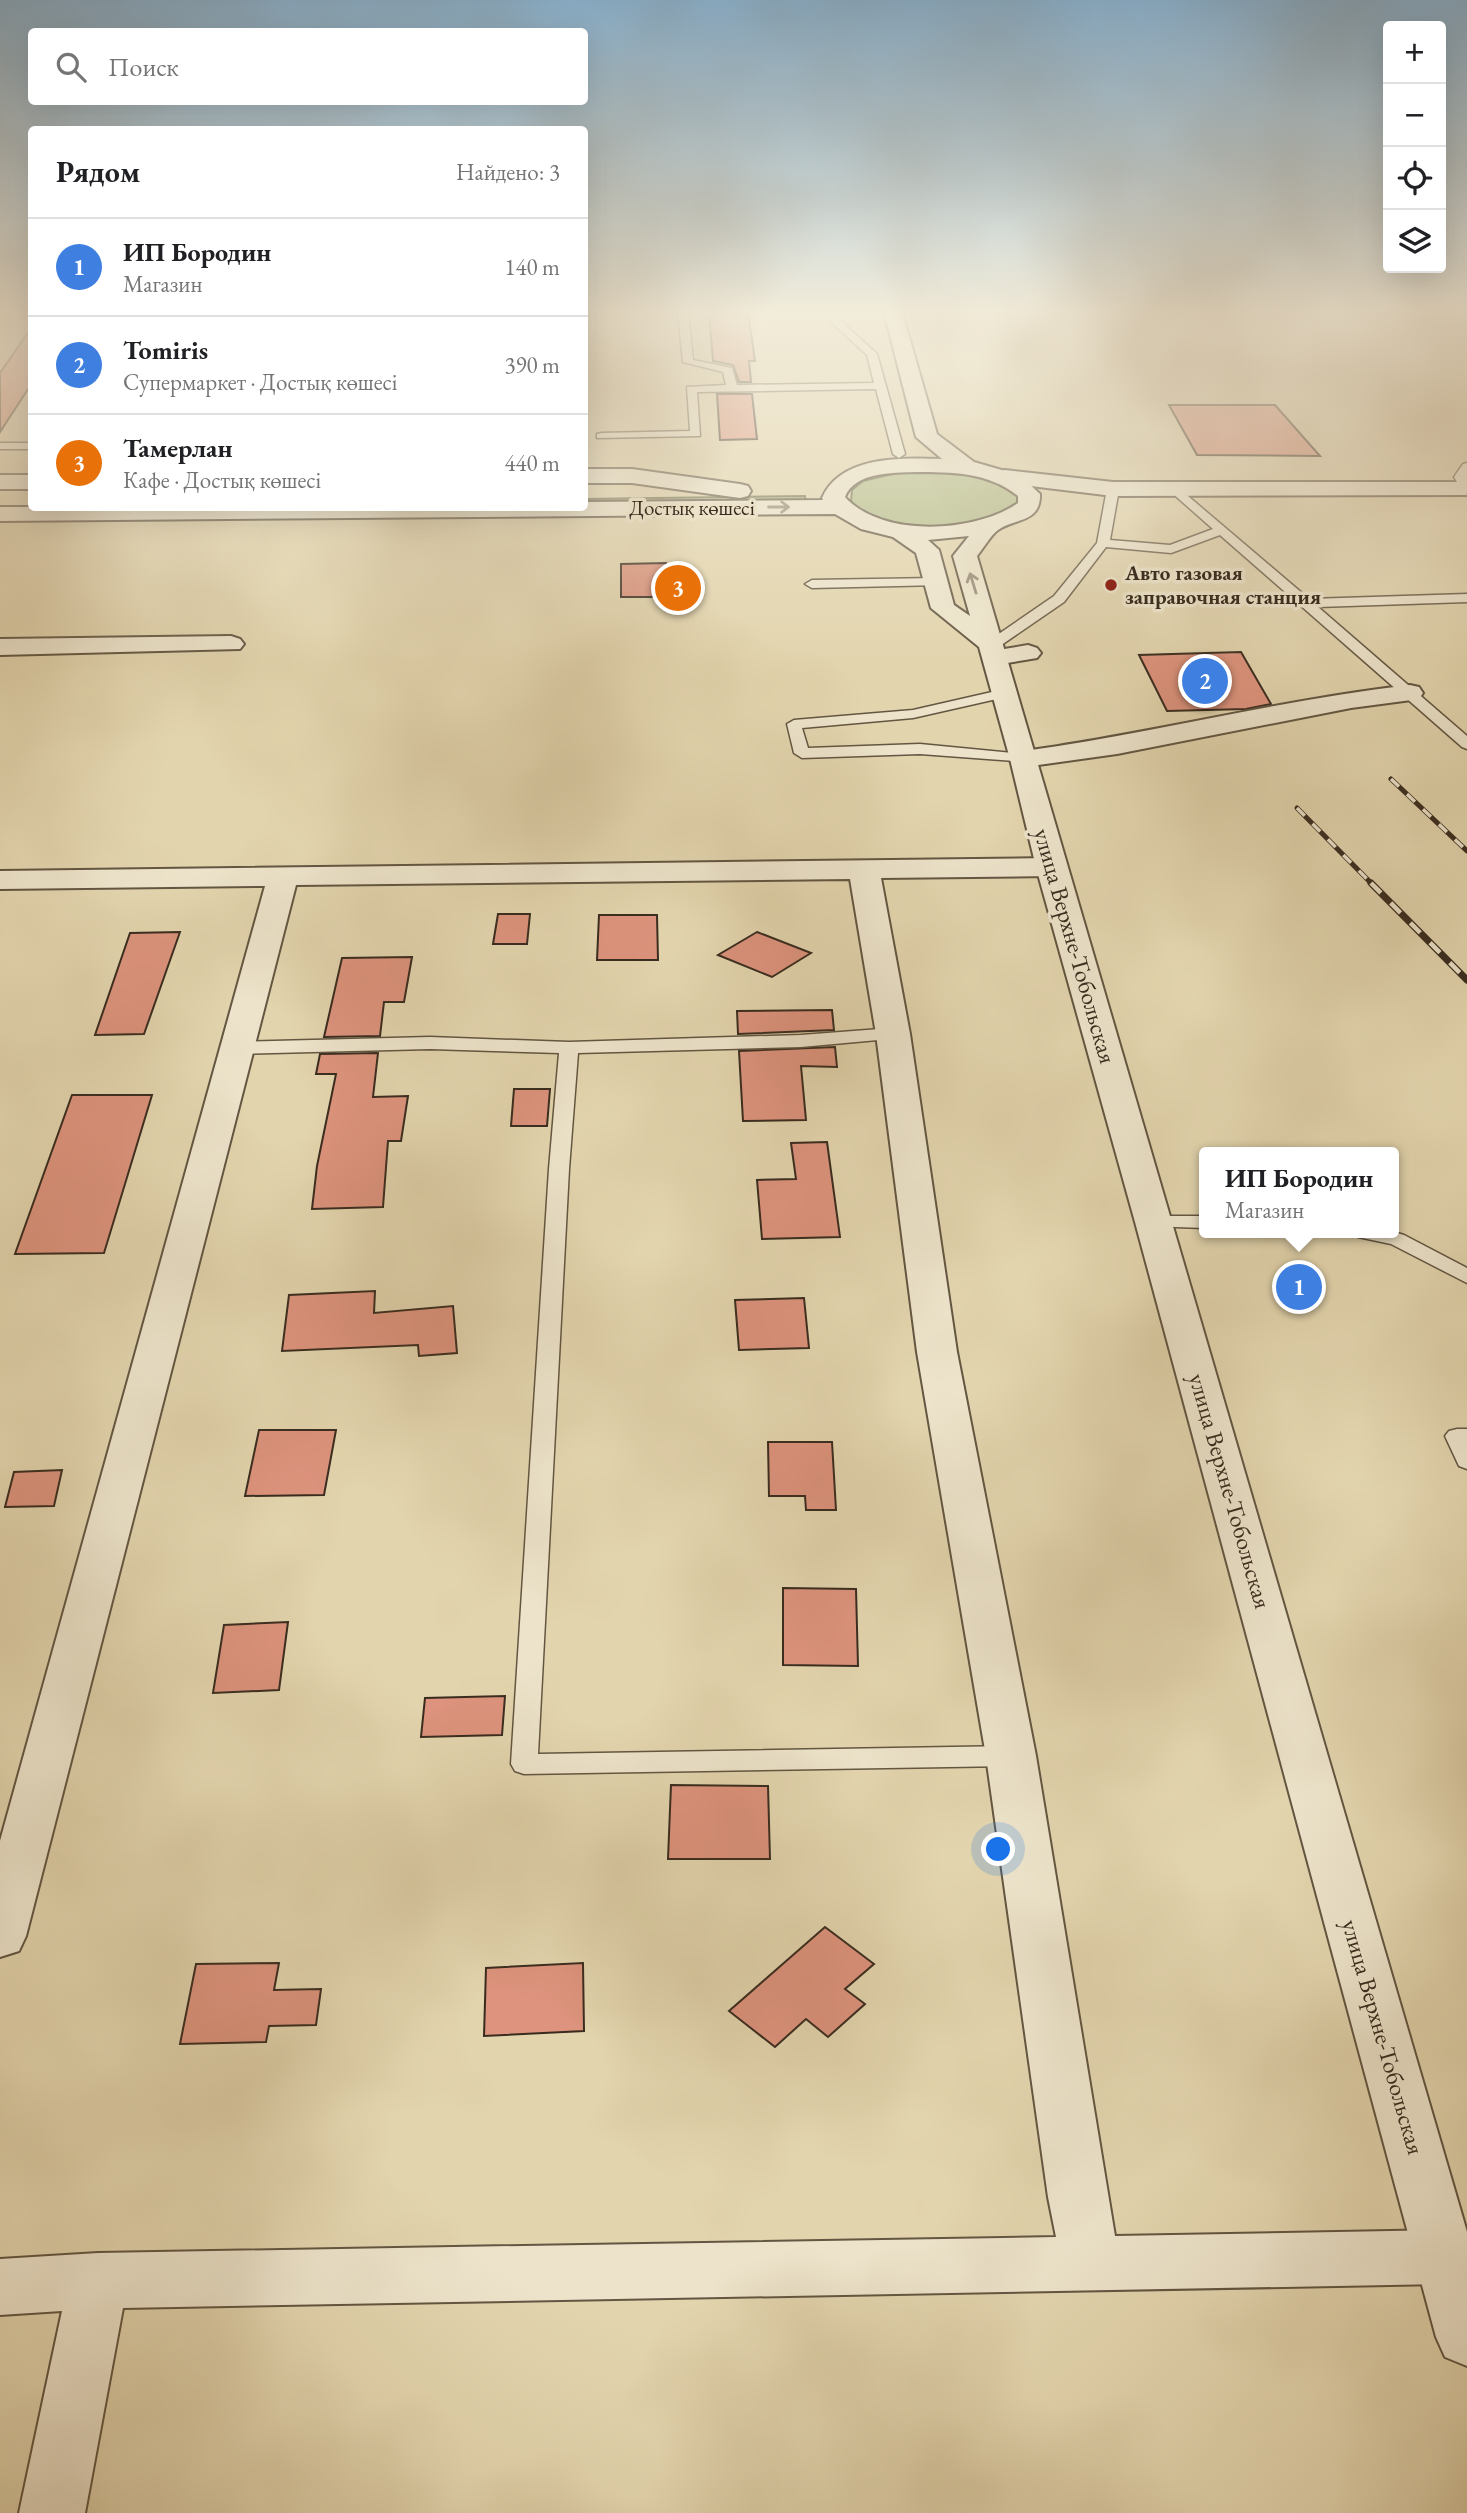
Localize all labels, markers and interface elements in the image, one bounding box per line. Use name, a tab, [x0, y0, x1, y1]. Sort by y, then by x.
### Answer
map controls	[1383, 21, 1446, 273]
button: +	[1383, 21, 1446, 84]
search box	[28, 28, 588, 105]
icon: search	[52, 48, 90, 86]
text: Поиск	[108, 50, 179, 84]
button: −	[1383, 84, 1446, 147]
button: locate	[1383, 147, 1446, 210]
text: Рядом	[56, 152, 140, 191]
text: Найдено: 3	[456, 157, 560, 187]
button: layers	[1383, 210, 1446, 273]
text: ИП Бородин	[123, 235, 271, 269]
text: 1	[73, 252, 85, 282]
text: 140 m	[504, 252, 560, 282]
text: Магазин	[123, 269, 202, 299]
text: Tomiris	[123, 333, 208, 367]
text: 2	[73, 350, 85, 380]
text: 390 m	[504, 350, 560, 380]
text: Супермаркет · Достық көшесі	[123, 367, 397, 397]
text: Тамерлан	[123, 431, 232, 465]
text: 3	[73, 448, 85, 478]
text: 440 m	[504, 448, 560, 478]
text: Кафе · Достық көшесі	[123, 465, 321, 495]
street label: Достық көшесі	[629, 494, 755, 521]
one-way arrow	[767, 500, 790, 514]
place label: Авто газовая заправочная станция	[1124, 559, 1321, 610]
pin: 3	[655, 562, 701, 614]
one-way arrow	[966, 572, 979, 594]
marker: Авто газовая заправочная станция	[1103, 577, 1119, 593]
pin: 2	[1182, 655, 1228, 707]
street label: улица Верхне-Тобольская	[1027, 825, 1124, 1067]
popup	[1199, 1147, 1399, 1238]
text: ИП Бородин	[1225, 1161, 1373, 1195]
text: Магазин	[1225, 1195, 1304, 1225]
pin: 1	[1276, 1261, 1322, 1313]
street label: улица Верхне-Тобольская	[1182, 1370, 1279, 1612]
your location	[981, 1832, 1015, 1866]
street label: улица Верхне-Тобольская	[1335, 1916, 1432, 2158]

